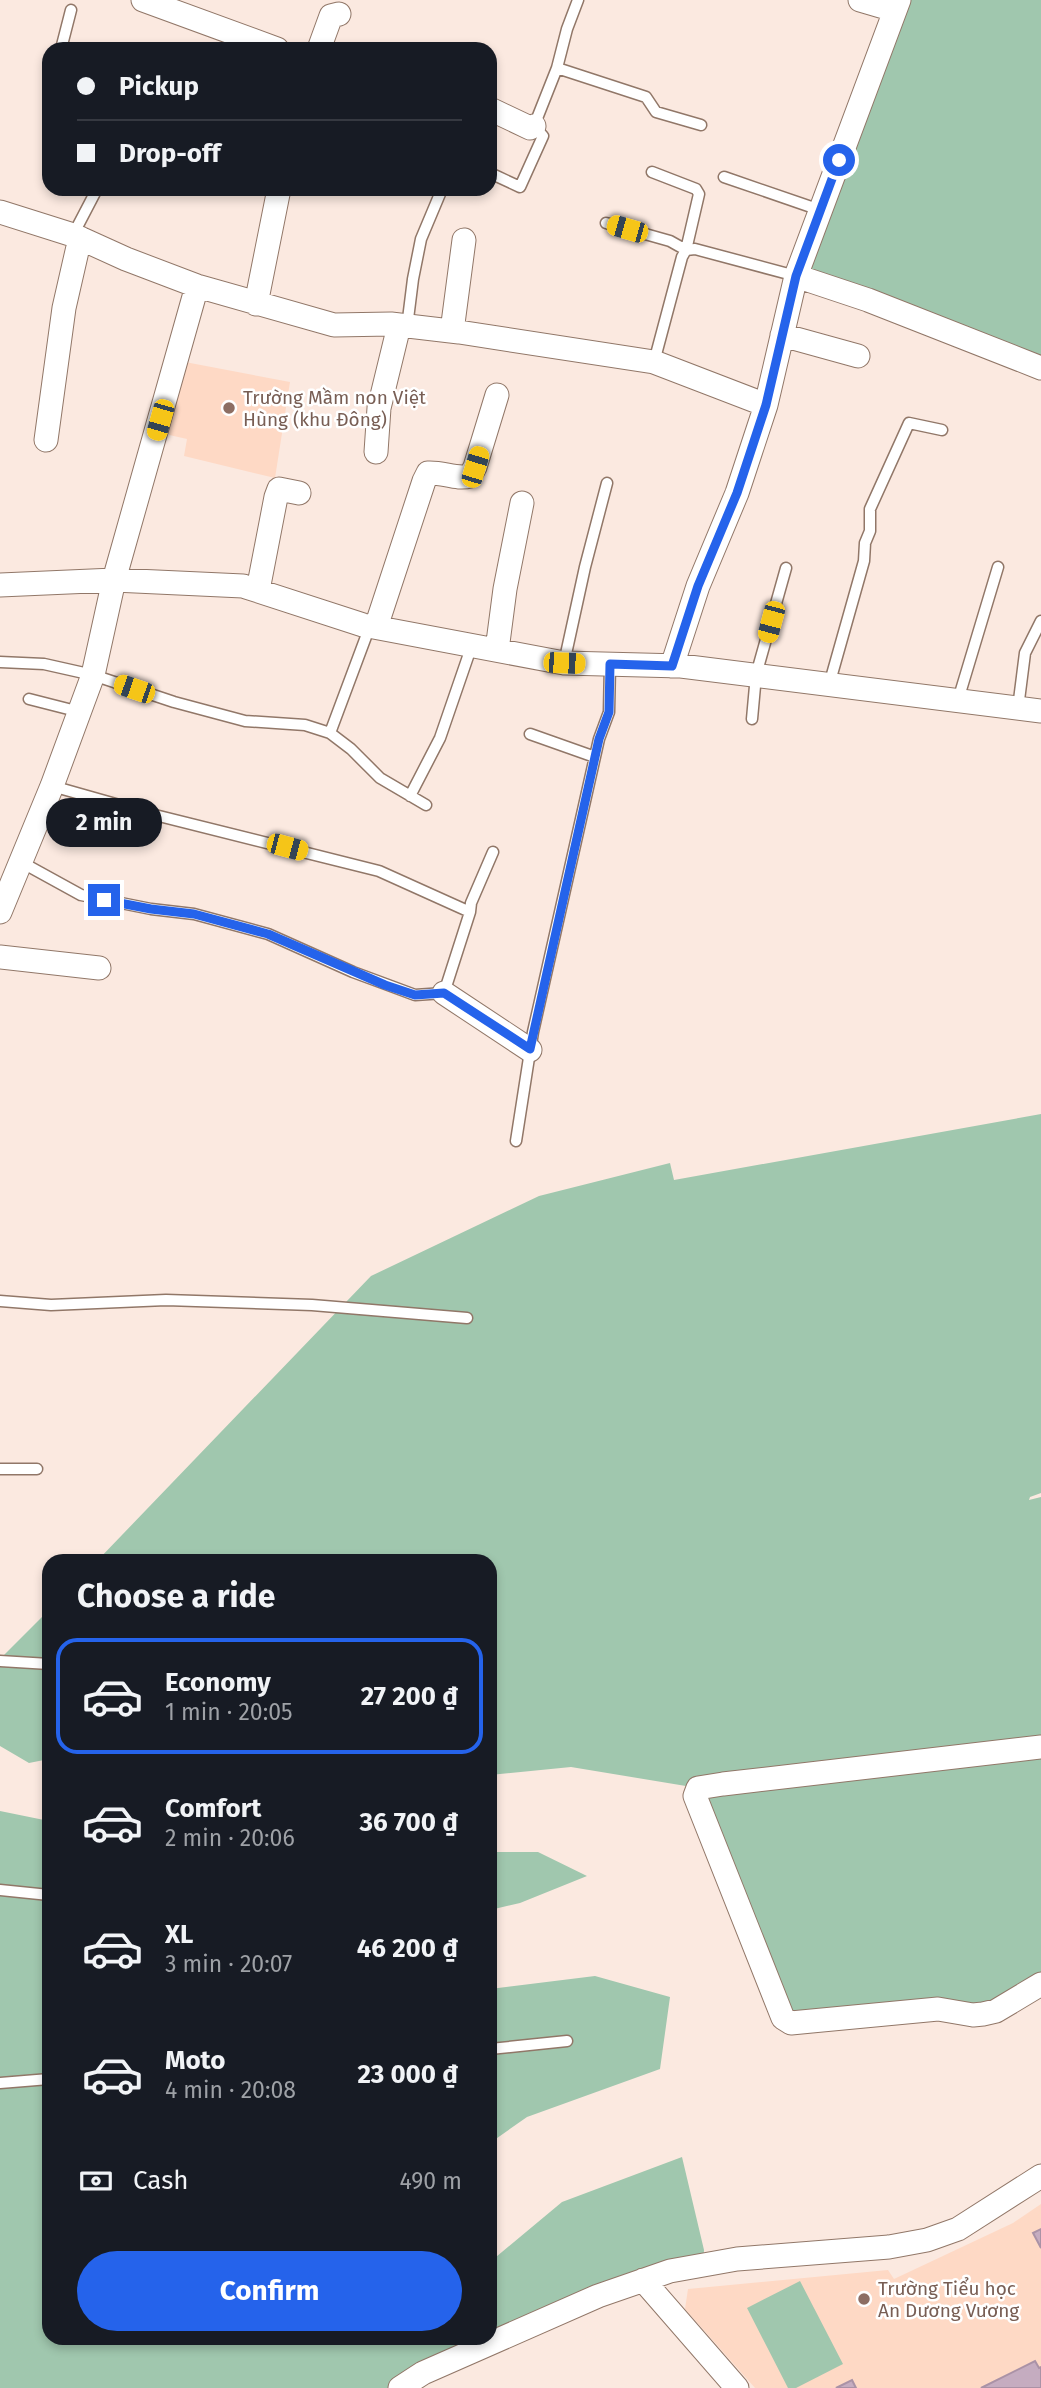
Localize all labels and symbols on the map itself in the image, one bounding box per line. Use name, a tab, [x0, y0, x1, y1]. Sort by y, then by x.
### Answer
route start	[823, 144, 855, 176]
car	[604, 213, 651, 245]
place label: Trường Mầm non Việt Hùng (khu Đông)	[243, 386, 426, 431]
car	[145, 397, 176, 443]
marker: Trường Mầm non Việt Hùng (khu Đông)	[221, 400, 237, 416]
car	[459, 444, 492, 490]
car	[756, 599, 787, 645]
car	[543, 652, 586, 674]
car	[111, 672, 158, 706]
callout: 2 min	[46, 799, 162, 848]
car	[264, 831, 311, 863]
route end	[88, 884, 120, 916]
place label: Trường Tiểu học An Dương Vương	[878, 2277, 1019, 2322]
marker: Trường Tiểu học An Dương Vương	[856, 2291, 872, 2307]

